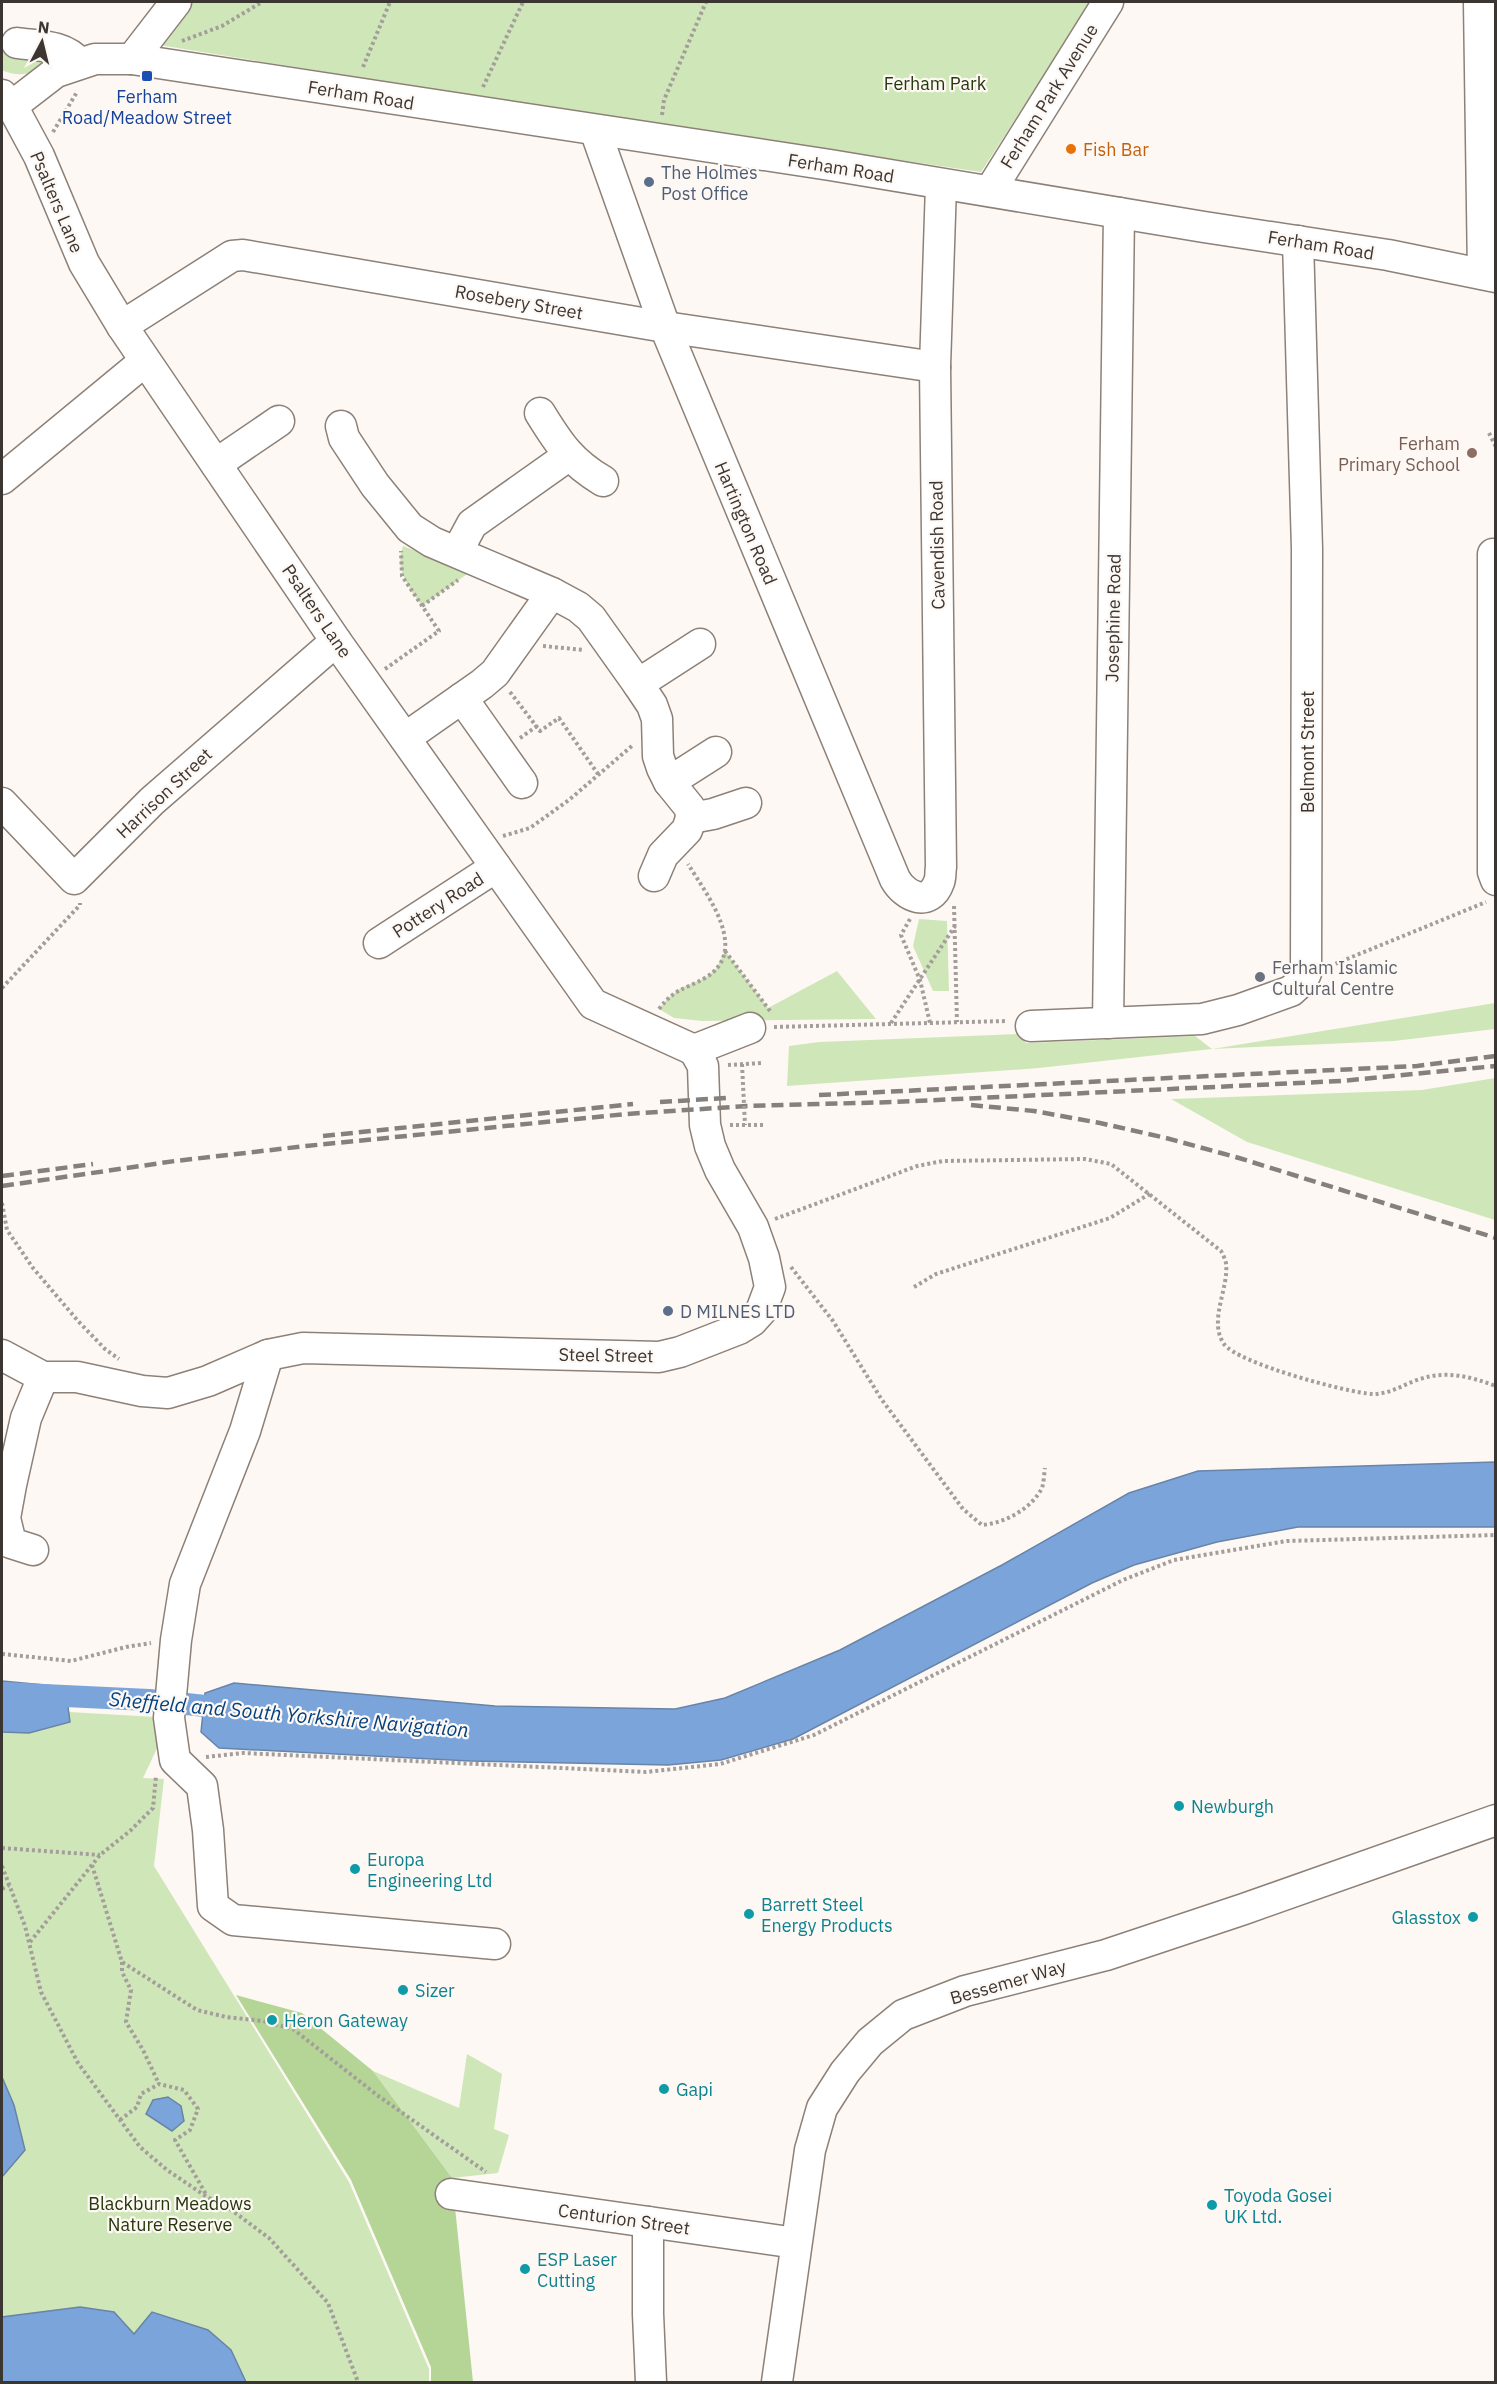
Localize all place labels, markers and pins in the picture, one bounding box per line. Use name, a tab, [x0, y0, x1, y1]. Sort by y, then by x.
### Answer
marker: Ferham Road/Meadow Street	[140, 69, 154, 83]
place label: Ferham Road/Meadow Street	[62, 85, 232, 129]
place label: Fish Bar	[1083, 138, 1149, 161]
marker: Fish Bar	[1064, 142, 1078, 156]
place label: The Holmes Post Office	[661, 161, 758, 205]
marker: The Holmes Post Office	[642, 175, 656, 189]
place label: Ferham Primary School	[1338, 432, 1460, 476]
marker: Ferham Primary School	[1465, 446, 1479, 460]
place label: Ferham Islamic Cultural Centre	[1272, 956, 1398, 1000]
marker: Ferham Islamic Cultural Centre	[1253, 970, 1267, 984]
place label: D MILNES LTD	[680, 1300, 795, 1323]
marker: D MILNES LTD	[661, 1304, 675, 1318]
place label: Newburgh	[1191, 1795, 1274, 1818]
marker: Newburgh	[1172, 1799, 1186, 1813]
place label: Europa Engineering Ltd	[367, 1848, 492, 1892]
marker: Europa Engineering Ltd	[348, 1862, 362, 1876]
place label: Barrett Steel Energy Products	[761, 1893, 893, 1937]
place label: Glasstox	[1391, 1906, 1461, 1929]
marker: Barrett Steel Energy Products	[742, 1907, 756, 1921]
marker: Glasstox	[1466, 1910, 1480, 1924]
place label: Sizer	[415, 1979, 455, 2002]
marker: Sizer	[396, 1983, 410, 1997]
place label: Heron Gateway	[284, 2009, 408, 2032]
marker: Heron Gateway	[265, 2013, 279, 2027]
place label: Gapi	[676, 2078, 713, 2101]
marker: Gapi	[657, 2082, 671, 2096]
place label: Toyoda Gosei UK Ltd.	[1224, 2184, 1332, 2228]
marker: Toyoda Gosei UK Ltd.	[1205, 2198, 1219, 2212]
place label: ESP Laser Cutting	[537, 2248, 617, 2292]
marker: ESP Laser Cutting	[518, 2262, 532, 2276]

